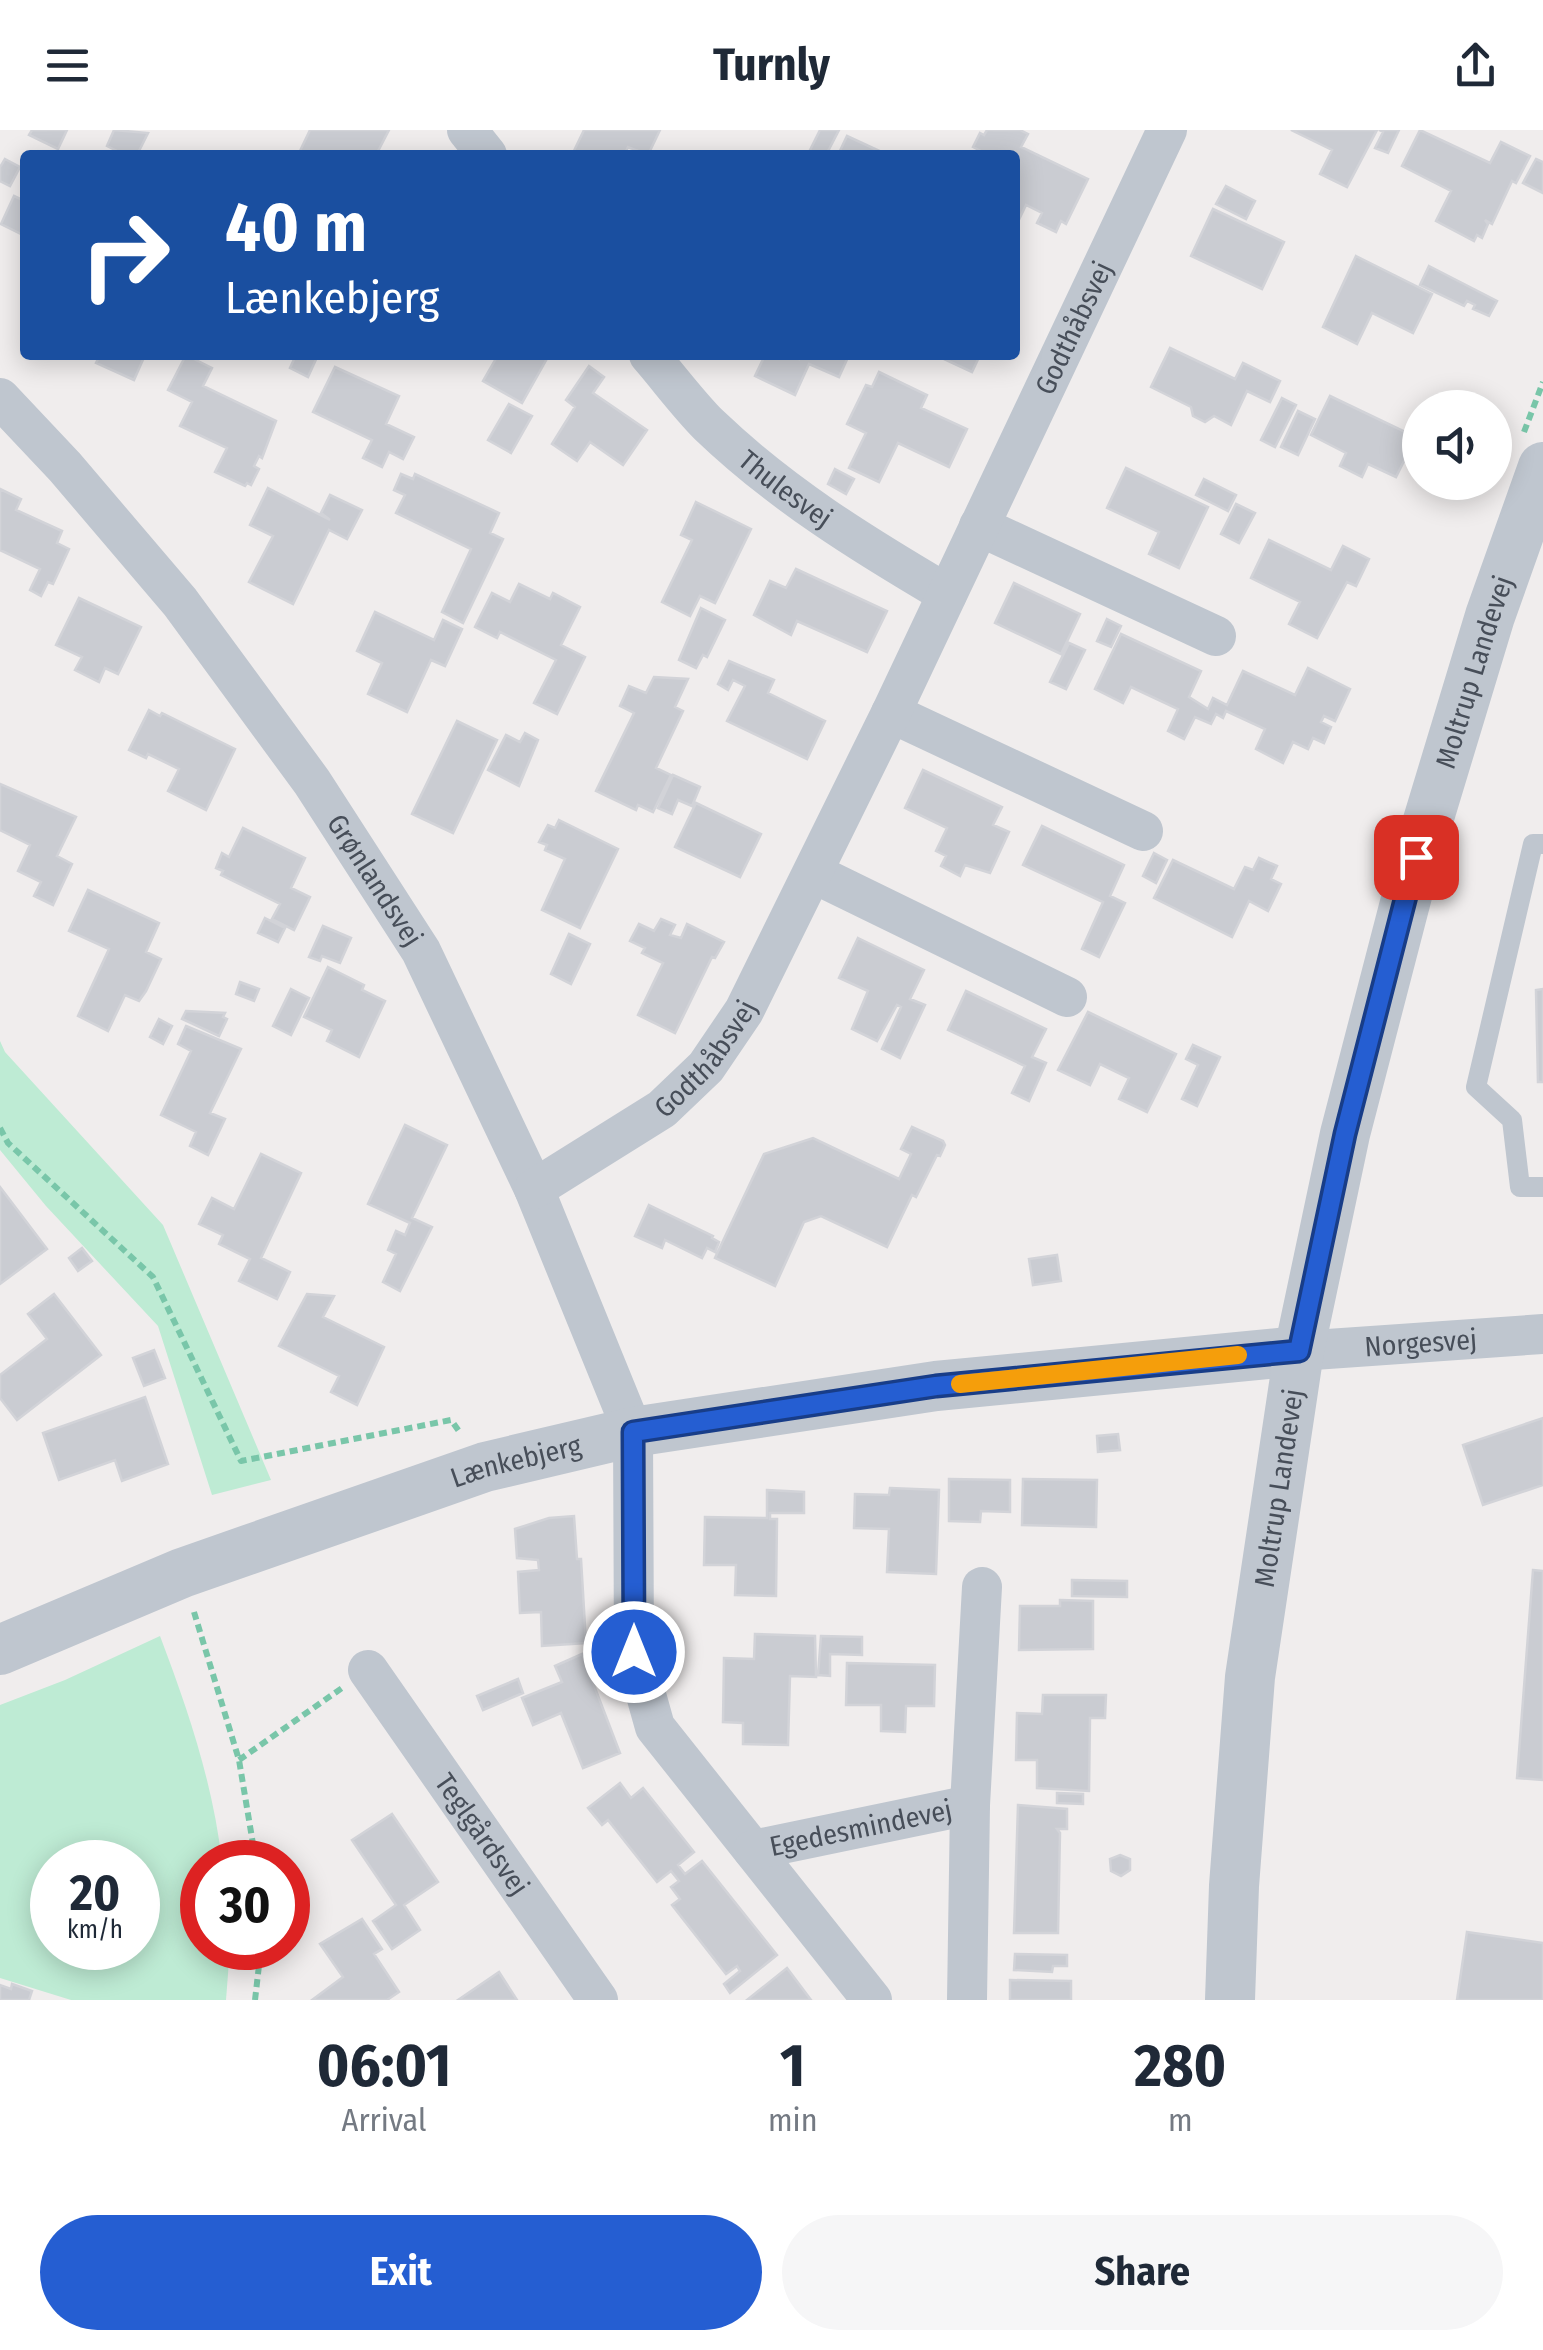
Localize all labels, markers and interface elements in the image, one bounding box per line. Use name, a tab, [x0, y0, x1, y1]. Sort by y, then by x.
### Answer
icon: menu	[40, 38, 95, 93]
text: Turnly	[713, 38, 830, 92]
icon: share	[1448, 38, 1503, 93]
text: 40 m	[225, 186, 367, 270]
icon: right	[60, 190, 190, 320]
street label: Godthåbsvej	[1028, 256, 1119, 400]
text: Lænkebjerg	[225, 271, 439, 325]
map controls	[1402, 390, 1512, 500]
button: sound	[1402, 390, 1512, 500]
street label: Thulesvej	[732, 443, 839, 534]
street label: Moltrup Landevej	[1428, 571, 1520, 772]
street label: Grønlandsvej	[321, 808, 430, 952]
pin	[1374, 815, 1459, 900]
icon: arrive	[1389, 830, 1444, 885]
street label: Godthåbsvej	[647, 995, 763, 1124]
street label: Norgesvej	[1363, 1322, 1478, 1363]
street label: Moltrup Landevej	[1247, 1387, 1310, 1589]
street label: Lænkebjerg	[446, 1428, 585, 1494]
position arrow	[582, 1600, 686, 1704]
street label: Teglgårdsvej	[428, 1767, 536, 1901]
street label: Egedesmindevej	[767, 1793, 955, 1863]
speed limit sign: 30	[180, 1840, 310, 1970]
text: 20	[70, 1863, 120, 1923]
text: km/h	[67, 1915, 123, 1945]
text: 06:01	[317, 2030, 451, 2102]
text: 1	[780, 2030, 805, 2102]
text: 280	[1134, 2030, 1226, 2102]
text: Arrival	[342, 2101, 426, 2139]
text: min	[768, 2101, 818, 2139]
text: m	[1168, 2101, 1193, 2139]
button: Exit	[40, 2215, 762, 2330]
button: Share	[782, 2215, 1503, 2330]

